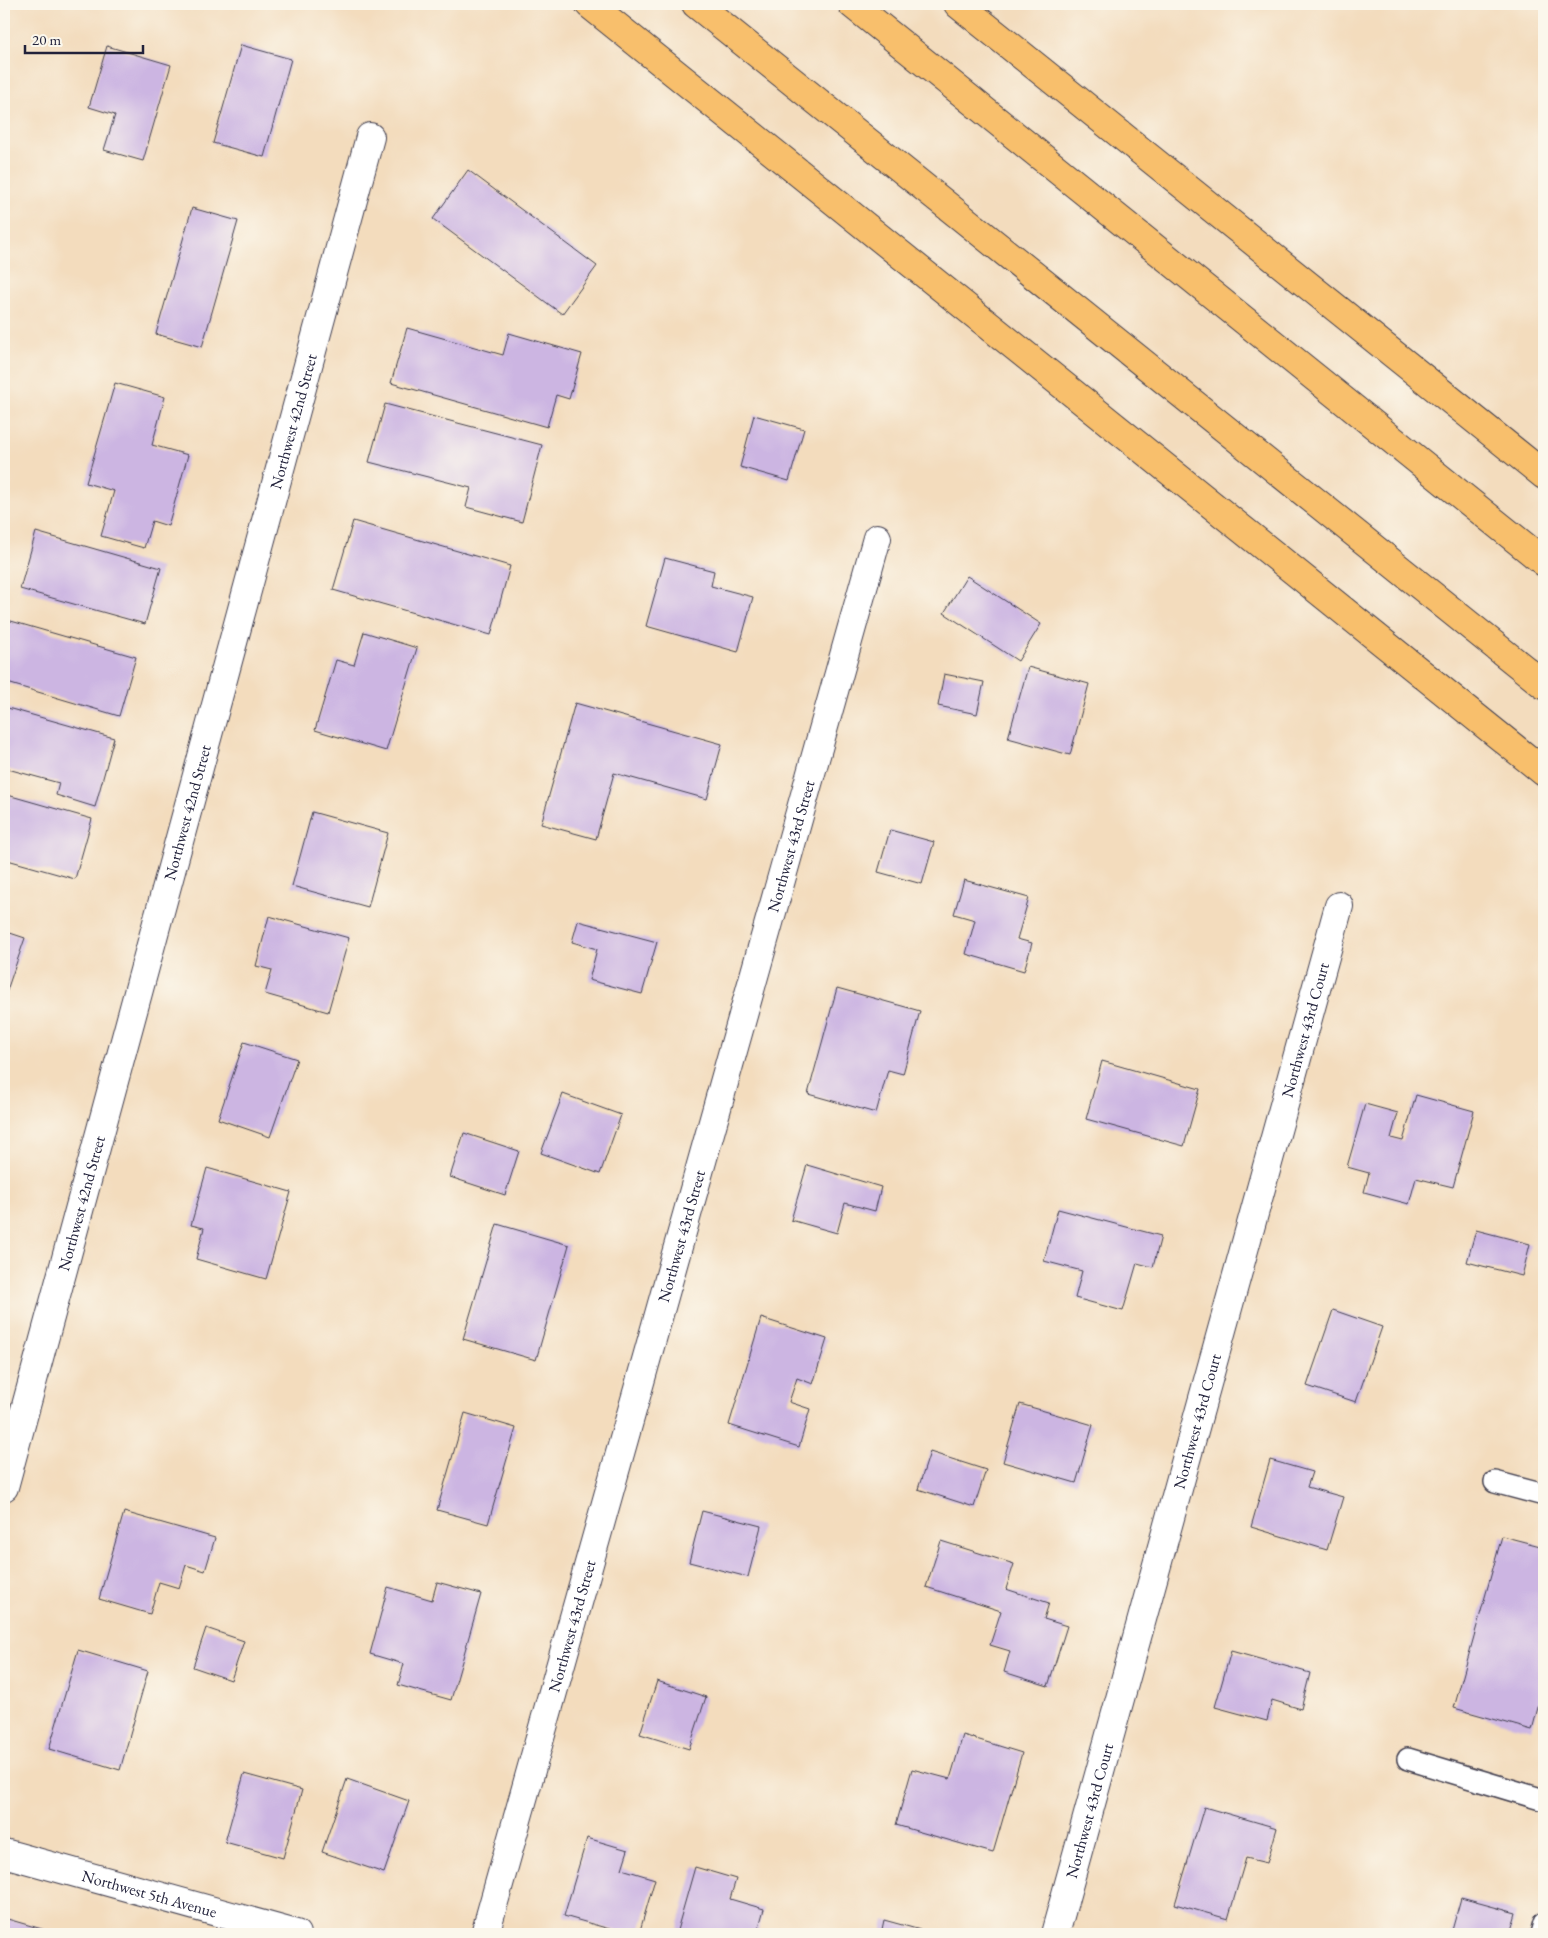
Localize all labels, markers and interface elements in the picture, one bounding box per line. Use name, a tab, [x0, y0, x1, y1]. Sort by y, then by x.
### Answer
scale bar	[25, 22, 142, 54]
text: 20 m	[32, 30, 61, 49]
street label: Northwest 42nd Street	[265, 352, 322, 492]
street label: Northwest 42nd Street	[159, 742, 216, 883]
street label: Northwest 43rd Street	[762, 778, 820, 915]
street label: Northwest 43rd Court	[1277, 960, 1334, 1100]
street label: Northwest 42nd Street	[53, 1133, 110, 1273]
street label: Northwest 43rd Street	[653, 1168, 710, 1305]
street label: Northwest 43rd Court	[1168, 1351, 1226, 1491]
street label: Northwest 43rd Street	[543, 1558, 601, 1695]
street label: Northwest 43rd Court	[1061, 1741, 1118, 1881]
street label: Northwest 5th Avenue	[80, 1865, 219, 1923]

